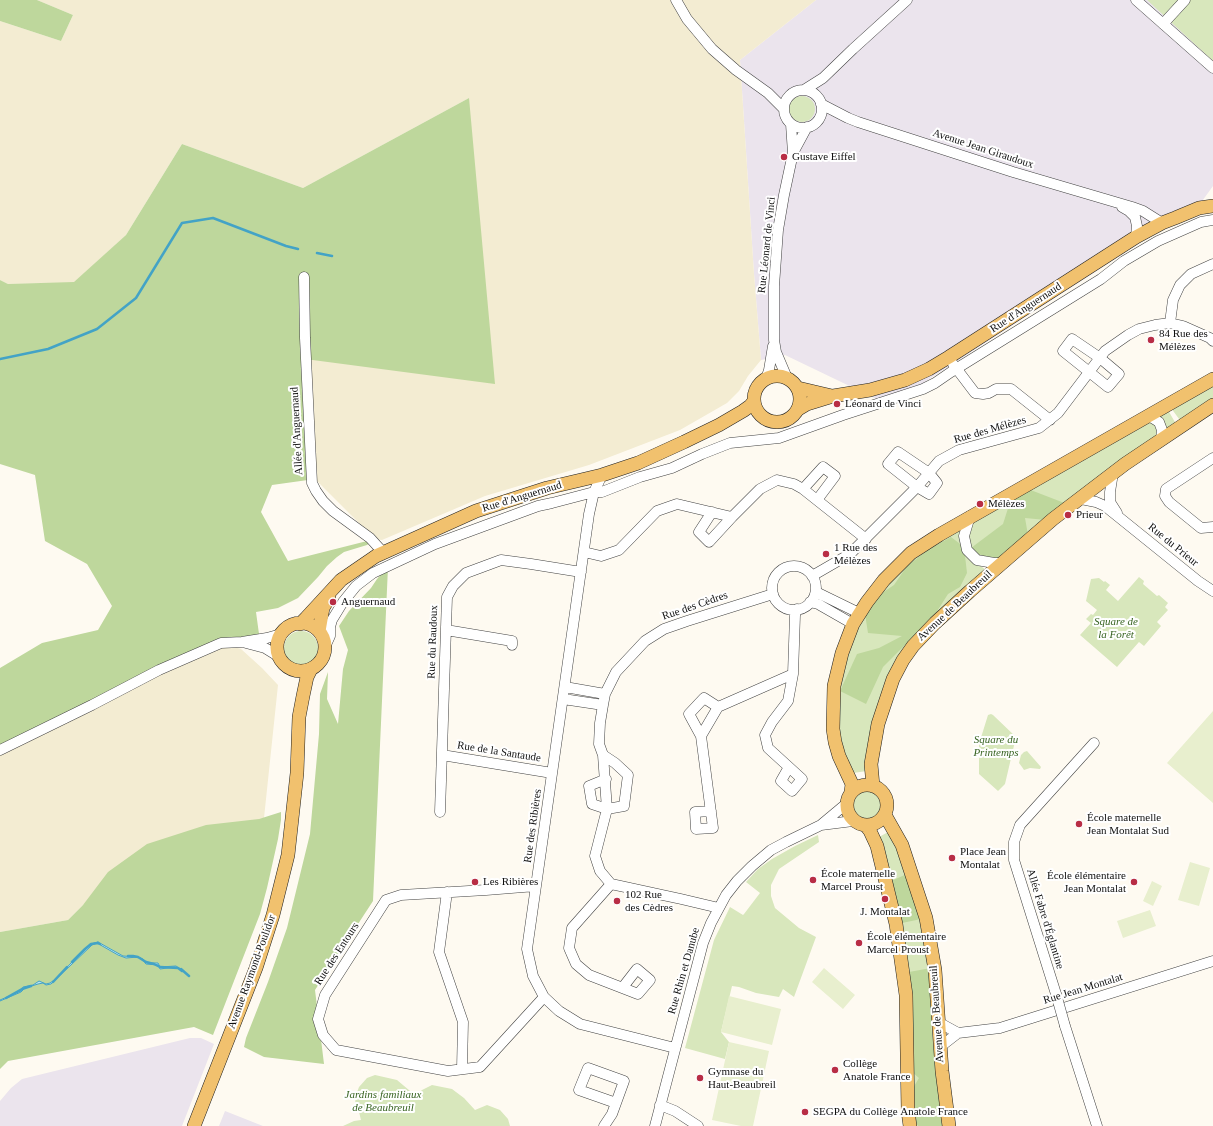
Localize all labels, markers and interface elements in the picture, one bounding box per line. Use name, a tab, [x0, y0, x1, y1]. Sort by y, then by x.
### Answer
street label: Avenue Jean Giraudoux	[931, 126, 1035, 172]
place label: Gustave Eiffel	[792, 150, 856, 164]
marker: Gustave Eiffel	[779, 152, 789, 162]
street label: Rue Léonard de Vinci	[755, 196, 779, 294]
street label: Rue d'Anguernaud	[988, 280, 1064, 336]
place label: 84 Rue des Mélèzes	[1159, 327, 1208, 353]
marker: 84 Rue des Mélèzes	[1146, 335, 1156, 345]
street label: Allée d'Anguernaud	[288, 387, 306, 475]
place label: Léonard de Vinci	[845, 397, 921, 411]
marker: Léonard de Vinci	[832, 399, 842, 409]
street label: Rue des Mélèzes	[952, 413, 1028, 447]
street label: Rue d'Anguernaud	[481, 479, 563, 515]
place label: Mélèzes	[988, 497, 1025, 511]
marker: Mélèzes	[975, 499, 985, 509]
place label: Prieur	[1076, 508, 1103, 522]
marker: Prieur	[1063, 510, 1073, 520]
street label: Rue du Prieur	[1145, 521, 1201, 569]
place label: 1 Rue des Mélèzes	[834, 541, 877, 567]
marker: 1 Rue des Mélèzes	[821, 549, 831, 559]
street label: Avenue de Beaubreuil	[915, 568, 995, 644]
street label: Rue des Cèdres	[661, 589, 729, 623]
place label: Anguernaud	[341, 595, 395, 609]
marker: Anguernaud	[328, 597, 338, 607]
street label: Rue du Raudoux	[425, 605, 441, 679]
park label: Square de la Forêt	[1094, 615, 1138, 641]
park label: Square du Printemps	[973, 733, 1019, 759]
street label: Rue de la Santaude	[456, 739, 542, 765]
street label: Rue des Ribières	[521, 788, 545, 864]
place label: École maternelle Jean Montalat Sud	[1087, 811, 1169, 837]
marker: École maternelle Jean Montalat Sud	[1074, 819, 1084, 829]
place label: Place Jean Montalat	[960, 845, 1006, 871]
marker: Place Jean Montalat	[947, 853, 957, 863]
place label: École maternelle Marcel Proust	[821, 867, 895, 893]
street label: Allée Fabre d'Églantine	[1023, 867, 1067, 971]
place label: École élémentaire Jean Montalat	[1047, 869, 1126, 895]
place label: Les Ribières	[483, 875, 538, 889]
marker: École maternelle Marcel Proust	[808, 875, 818, 885]
marker: Les Ribières	[470, 877, 480, 887]
marker: École élémentaire Jean Montalat	[1129, 877, 1139, 887]
place label: 102 Rue des Cèdres	[625, 888, 673, 914]
marker: J. Montalat	[880, 894, 890, 904]
marker: 102 Rue des Cèdres	[612, 896, 622, 906]
place label: J. Montalat	[860, 905, 910, 919]
street label: Avenue Raymond-Poulidor	[225, 913, 279, 1031]
street label: Rue des Entours	[312, 920, 362, 988]
street label: Rue Rhin et Danube	[665, 926, 703, 1016]
place label: École élémentaire Marcel Proust	[867, 930, 946, 956]
marker: École élémentaire Marcel Proust	[854, 938, 864, 948]
street label: Avenue de Beaubreuil	[927, 965, 947, 1063]
street label: Rue Jean Montalat	[1042, 971, 1124, 1007]
place label: Collège Anatole France	[843, 1057, 910, 1083]
place label: Gymnase du Haut-Beaubreil	[708, 1065, 776, 1091]
marker: Collège Anatole France	[830, 1065, 840, 1075]
marker: Gymnase du Haut-Beaubreil	[695, 1073, 705, 1083]
park label: Jardins familiaux de Beaubreuil	[345, 1088, 421, 1114]
place label: SEGPA du Collège Anatole France	[813, 1105, 968, 1119]
marker: SEGPA du Collège Anatole France	[800, 1107, 810, 1117]

